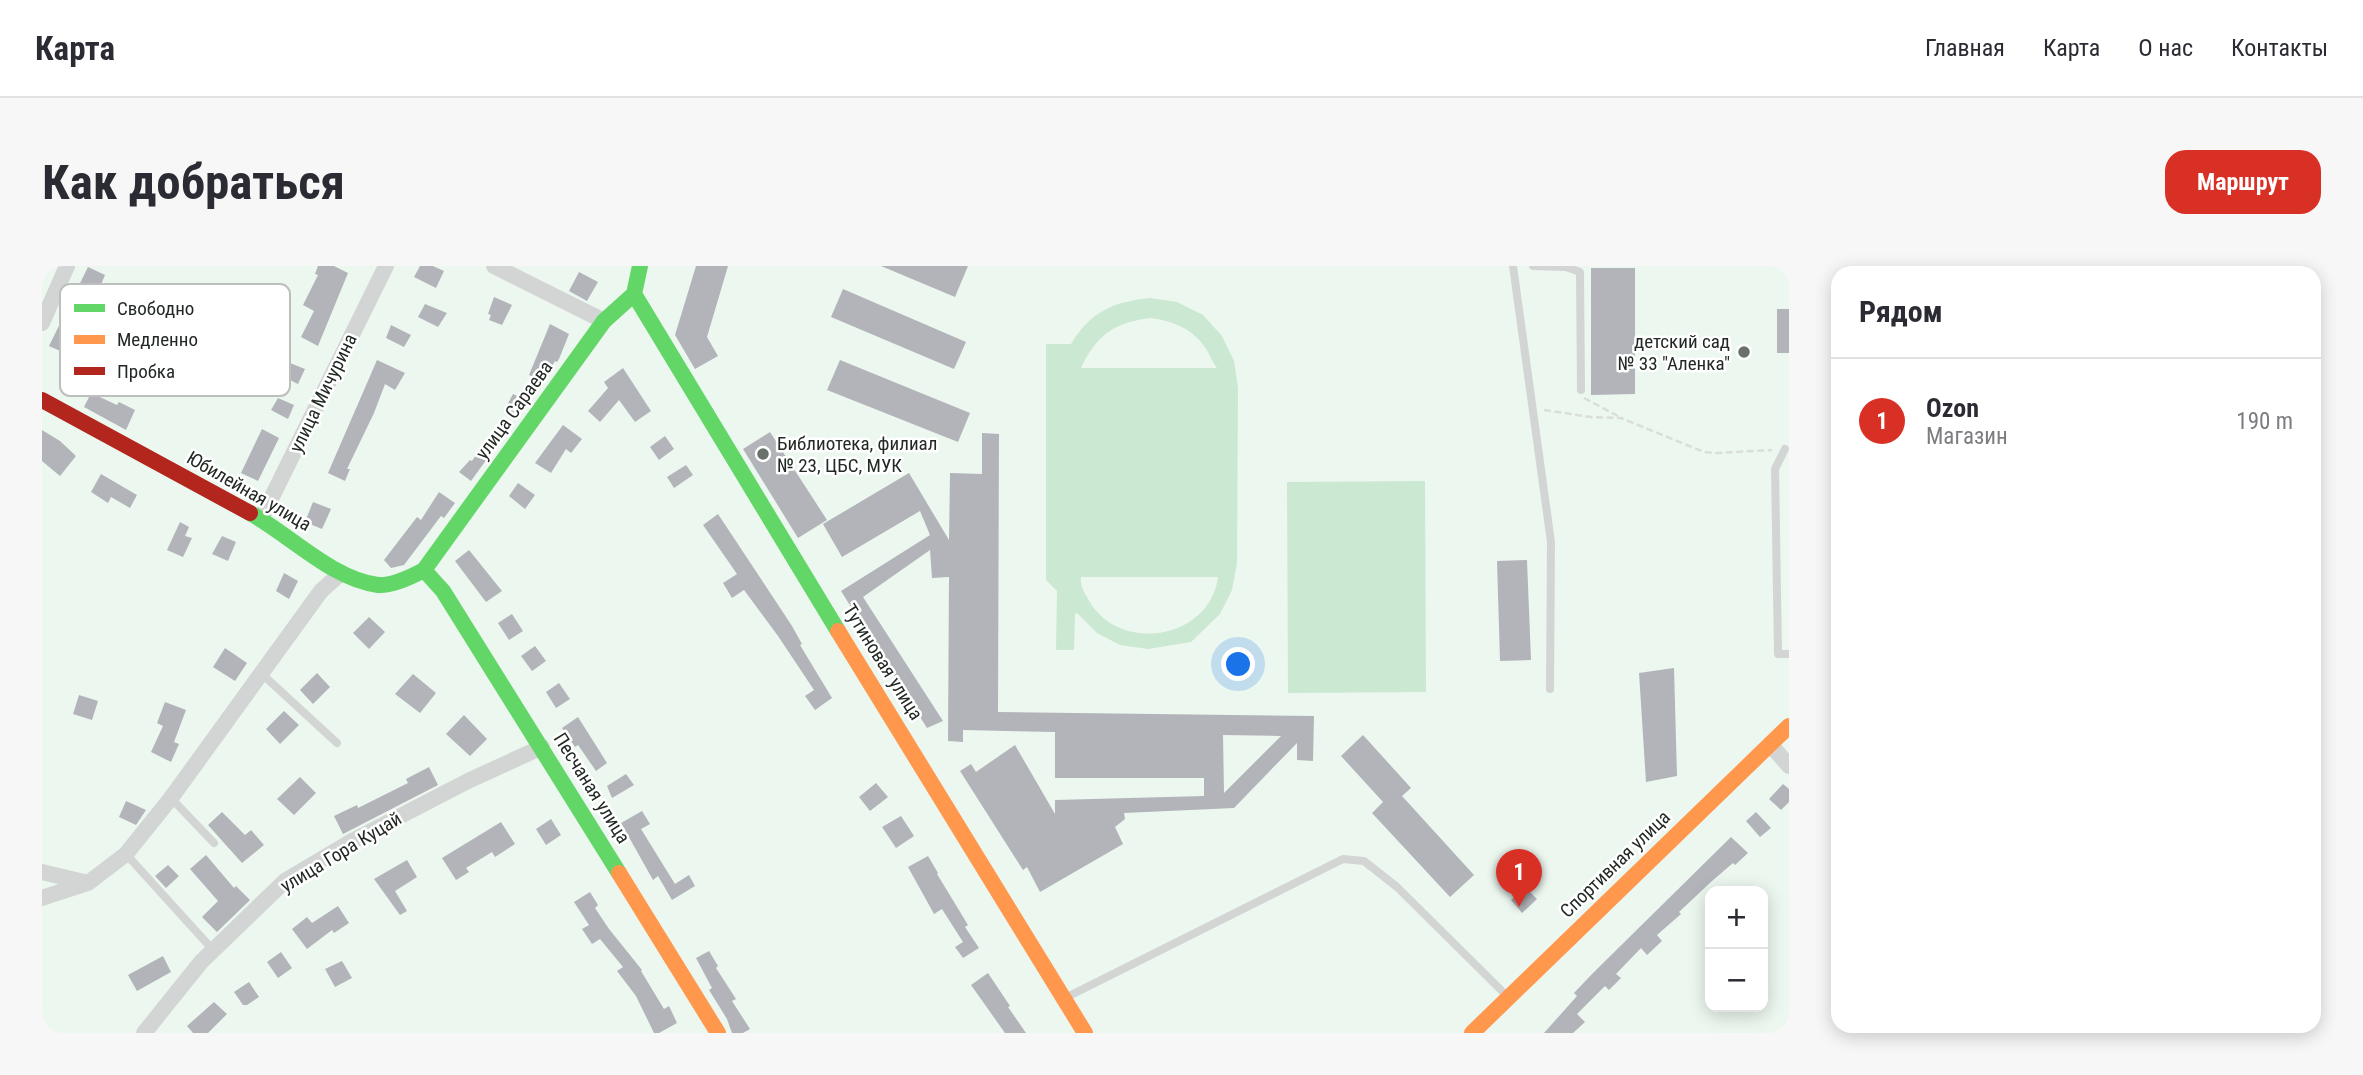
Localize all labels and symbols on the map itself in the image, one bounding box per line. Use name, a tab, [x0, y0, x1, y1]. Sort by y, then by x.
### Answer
legend	[60, 284, 290, 396]
text: Свободно	[117, 297, 194, 320]
text: Медленно	[117, 328, 198, 351]
street label: улица Мичурина	[284, 330, 362, 456]
place label: детский сад № 33 "Аленка"	[1618, 330, 1730, 375]
marker: детский сад № 33 "Аленка"	[1736, 344, 1752, 360]
street label: улица Сараева	[471, 356, 557, 464]
text: Пробка	[117, 360, 175, 383]
place label: Библиотека, филиал № 23, ЦБС, МУК	[777, 432, 937, 477]
street label: Юбилейная улица	[183, 446, 315, 536]
marker: Библиотека, филиал № 23, ЦБС, МУК	[755, 446, 771, 462]
street label: Тутиновая улица	[838, 600, 928, 724]
your location	[1221, 647, 1255, 681]
street label: Песчаная улица	[549, 728, 635, 848]
street label: Спортивная улица	[1555, 806, 1675, 922]
street label: улица Гора Куцай	[276, 807, 406, 897]
pin: 1	[1496, 849, 1542, 907]

